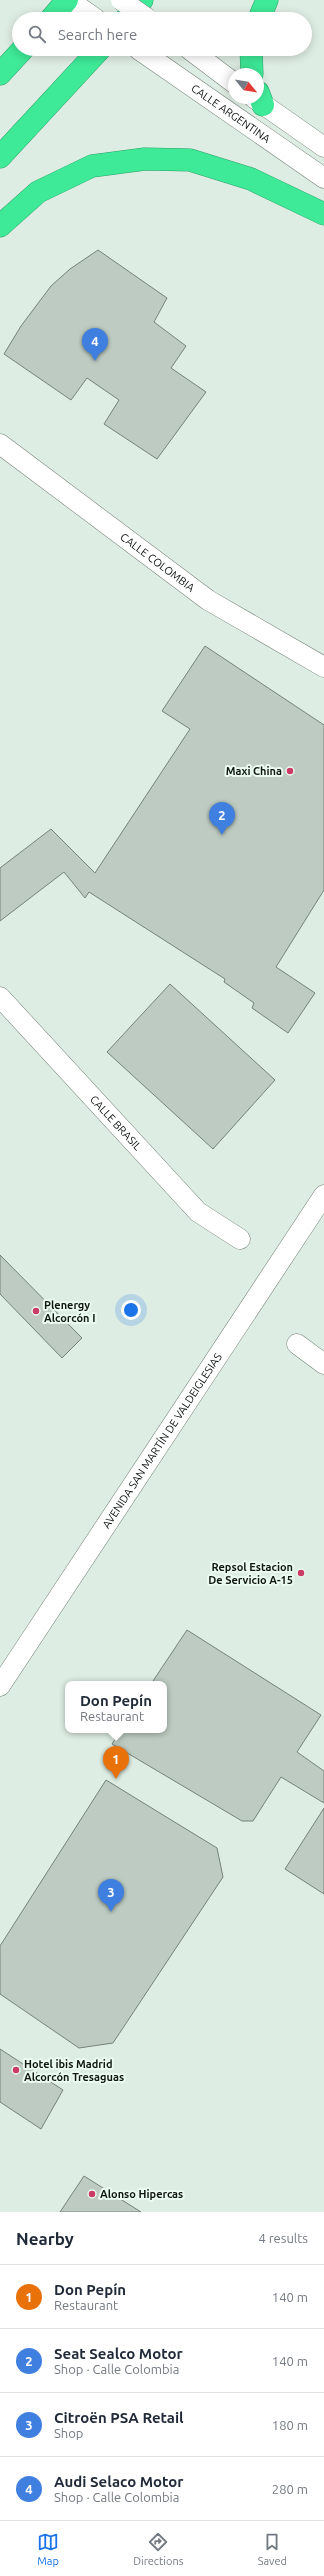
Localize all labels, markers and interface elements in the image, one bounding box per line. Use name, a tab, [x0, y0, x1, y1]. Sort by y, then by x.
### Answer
search box	[12, 12, 312, 56]
icon: search	[26, 23, 48, 45]
text: Search here	[58, 26, 137, 43]
north arrow	[228, 68, 264, 104]
street label: CALLE ARGENTINA	[189, 82, 273, 145]
pin: 4	[82, 328, 108, 361]
street label: CALLE COLOMBIA	[118, 531, 198, 594]
place label: Maxi China	[226, 765, 282, 777]
marker: Maxi China	[285, 766, 295, 776]
pin: 2	[209, 802, 235, 835]
street label: CALLE BRASIL	[88, 1093, 144, 1153]
place label: Plenergy Alcorcón I	[44, 1299, 95, 1324]
your location	[121, 1300, 141, 1320]
marker: Plenergy Alcorcón I	[31, 1306, 41, 1316]
street label: AVENIDA SAN MARTÍN DE VALDEIGLESIAS	[100, 1351, 224, 1530]
place label: Repsol Estacion De Servicio A-15	[208, 1561, 293, 1586]
marker: Repsol Estacion De Servicio A-15	[296, 1568, 306, 1578]
popup	[65, 1681, 167, 1733]
text: Don Pepín	[80, 1692, 152, 1709]
text: Restaurant	[80, 1709, 144, 1723]
pin: 1	[103, 1746, 129, 1779]
pin: 3	[98, 1879, 124, 1912]
place label: Hotel ibis Madrid Alcorcón Tresaguas	[24, 2058, 124, 2083]
marker: Hotel ibis Madrid Alcorcón Tresaguas	[11, 2065, 21, 2075]
place label: Alonso Hipercas	[100, 2188, 183, 2200]
marker: Alonso Hipercas	[87, 2189, 97, 2199]
text: Nearby	[16, 2229, 74, 2248]
text: 4 results	[258, 2231, 308, 2245]
text: Don Pepín	[54, 2281, 126, 2298]
text: 1	[25, 2290, 33, 2304]
text: 140 m	[272, 2290, 308, 2304]
text: Restaurant	[54, 2298, 118, 2312]
text: Seat Sealco Motor	[54, 2345, 183, 2362]
text: 2	[25, 2354, 33, 2368]
text: 140 m	[272, 2354, 308, 2368]
text: Shop · Calle Colombia	[54, 2362, 179, 2376]
text: Citroën PSA Retail	[54, 2409, 184, 2426]
text: 3	[25, 2418, 33, 2432]
text: 180 m	[272, 2418, 308, 2432]
text: Shop	[54, 2426, 83, 2440]
text: Audi Selaco Motor	[54, 2473, 184, 2490]
text: 4	[25, 2482, 33, 2496]
text: 280 m	[272, 2482, 308, 2496]
text: Shop · Calle Colombia	[54, 2490, 179, 2504]
tab: Map	[37, 2531, 59, 2567]
tab: Directions	[133, 2531, 183, 2567]
tab: Saved	[258, 2531, 287, 2567]

